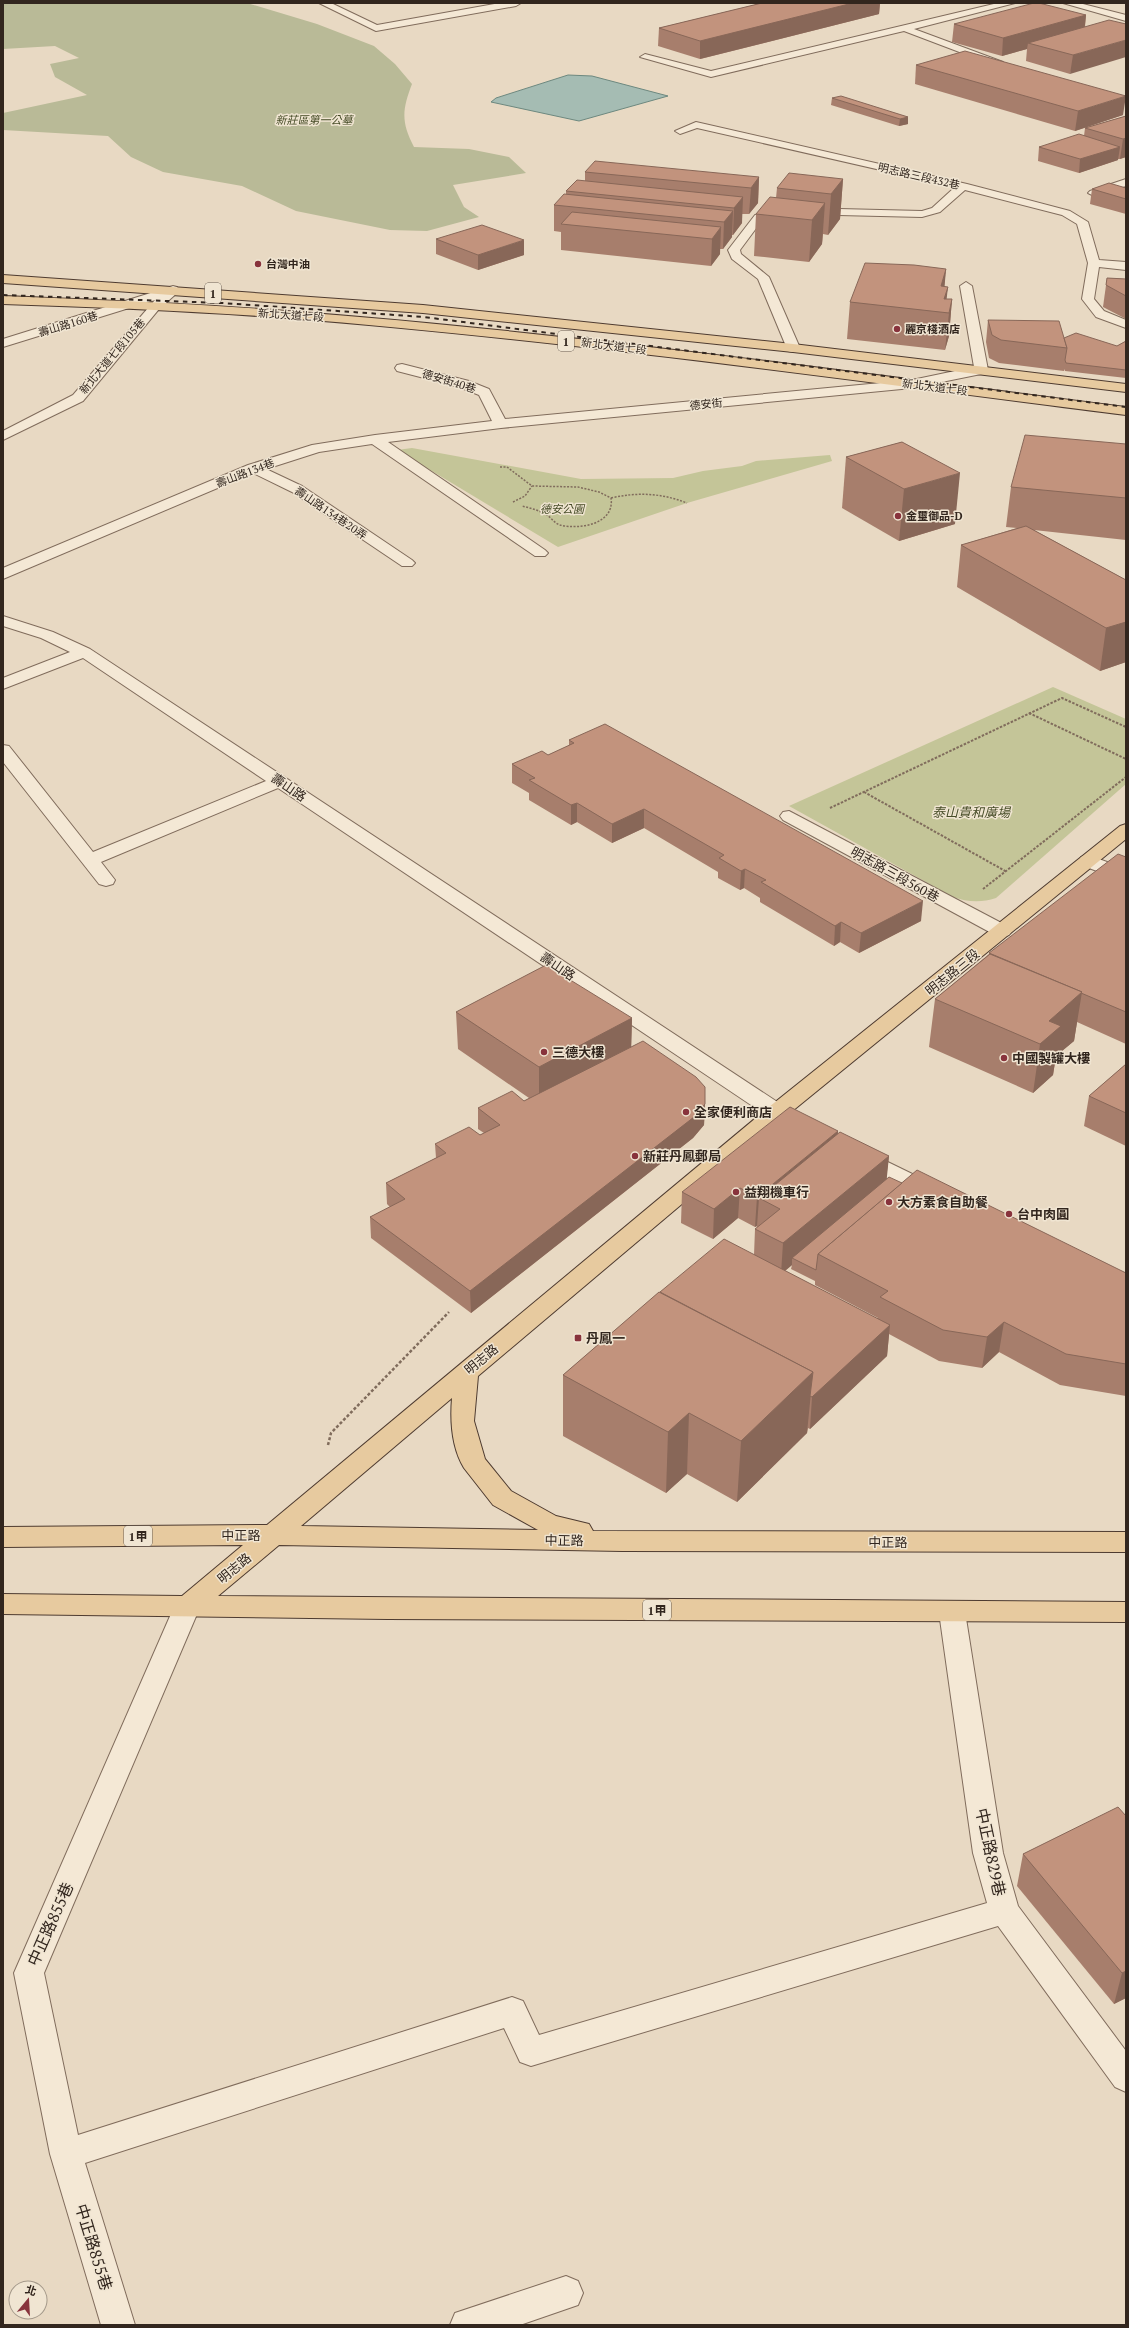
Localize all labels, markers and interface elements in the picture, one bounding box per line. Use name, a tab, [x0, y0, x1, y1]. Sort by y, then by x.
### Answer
park label: 新莊區第一公墓	[276, 113, 354, 127]
street label: 明志路三段432巷	[877, 160, 961, 192]
place label: 台灣中油	[266, 257, 310, 271]
marker: 台灣中油	[253, 259, 263, 269]
road number: 1	[205, 283, 221, 303]
street label: 新北大道七段	[258, 306, 324, 324]
street label: 壽山路160巷	[37, 308, 99, 340]
street label: 新北大道七段105巷	[76, 315, 148, 397]
place label: 麗京棧酒店	[905, 322, 960, 336]
marker: 麗京棧酒店	[892, 324, 902, 334]
road number: 1	[558, 331, 574, 351]
street label: 新北大道七段	[580, 335, 648, 357]
street label: 德安街40巷	[420, 366, 478, 396]
street label: 新北大道七段	[901, 376, 969, 398]
street label: 德安街	[689, 395, 723, 413]
street label: 壽山路134巷	[214, 455, 276, 491]
street label: 壽山路134巷20弄	[292, 484, 370, 542]
park label: 德安公園	[540, 502, 586, 516]
place label: 金璽御品-D	[906, 509, 963, 523]
marker: 金璽御品-D	[893, 511, 903, 521]
street label: 壽山路	[268, 769, 310, 805]
park label: 泰山貴和廣場	[932, 803, 1012, 821]
street label: 明志路三段560巷	[847, 842, 943, 906]
street label: 明志路三段	[921, 945, 983, 999]
street label: 壽山路	[537, 948, 579, 984]
place label: 三德大樓	[552, 1043, 604, 1061]
marker: 三德大樓	[539, 1047, 549, 1057]
place label: 中國製罐大樓	[1012, 1049, 1090, 1067]
marker: 中國製罐大樓	[999, 1053, 1009, 1063]
place label: 全家便利商店	[694, 1103, 772, 1121]
marker: 全家便利商店	[681, 1107, 691, 1117]
place label: 新莊丹鳳郵局	[643, 1147, 721, 1165]
marker: 新莊丹鳳郵局	[630, 1151, 640, 1161]
place label: 益翔機車行	[744, 1183, 809, 1201]
marker: 益翔機車行	[731, 1187, 741, 1197]
place label: 大方素食自助餐	[897, 1193, 988, 1211]
marker: 大方素食自助餐	[884, 1197, 894, 1207]
place label: 台中肉圓	[1017, 1205, 1069, 1223]
marker: 台中肉圓	[1004, 1209, 1014, 1219]
place label: 丹鳳一	[586, 1329, 625, 1347]
marker: 丹鳳一	[573, 1333, 583, 1343]
street label: 明志路	[460, 1340, 502, 1378]
road number: 1甲	[124, 1526, 152, 1546]
street label: 中正路	[221, 1526, 261, 1544]
street label: 中正路	[544, 1531, 584, 1549]
street label: 中正路	[868, 1533, 908, 1551]
street label: 明志路	[213, 1549, 255, 1587]
road number: 1甲	[643, 1600, 671, 1620]
street label: 中正路829巷	[971, 1806, 1011, 1898]
street label: 中正路855巷	[22, 1879, 78, 1969]
street label: 中正路855巷	[70, 2201, 118, 2293]
north arrow	[8, 2280, 48, 2320]
text: 北	[24, 2282, 38, 2299]

